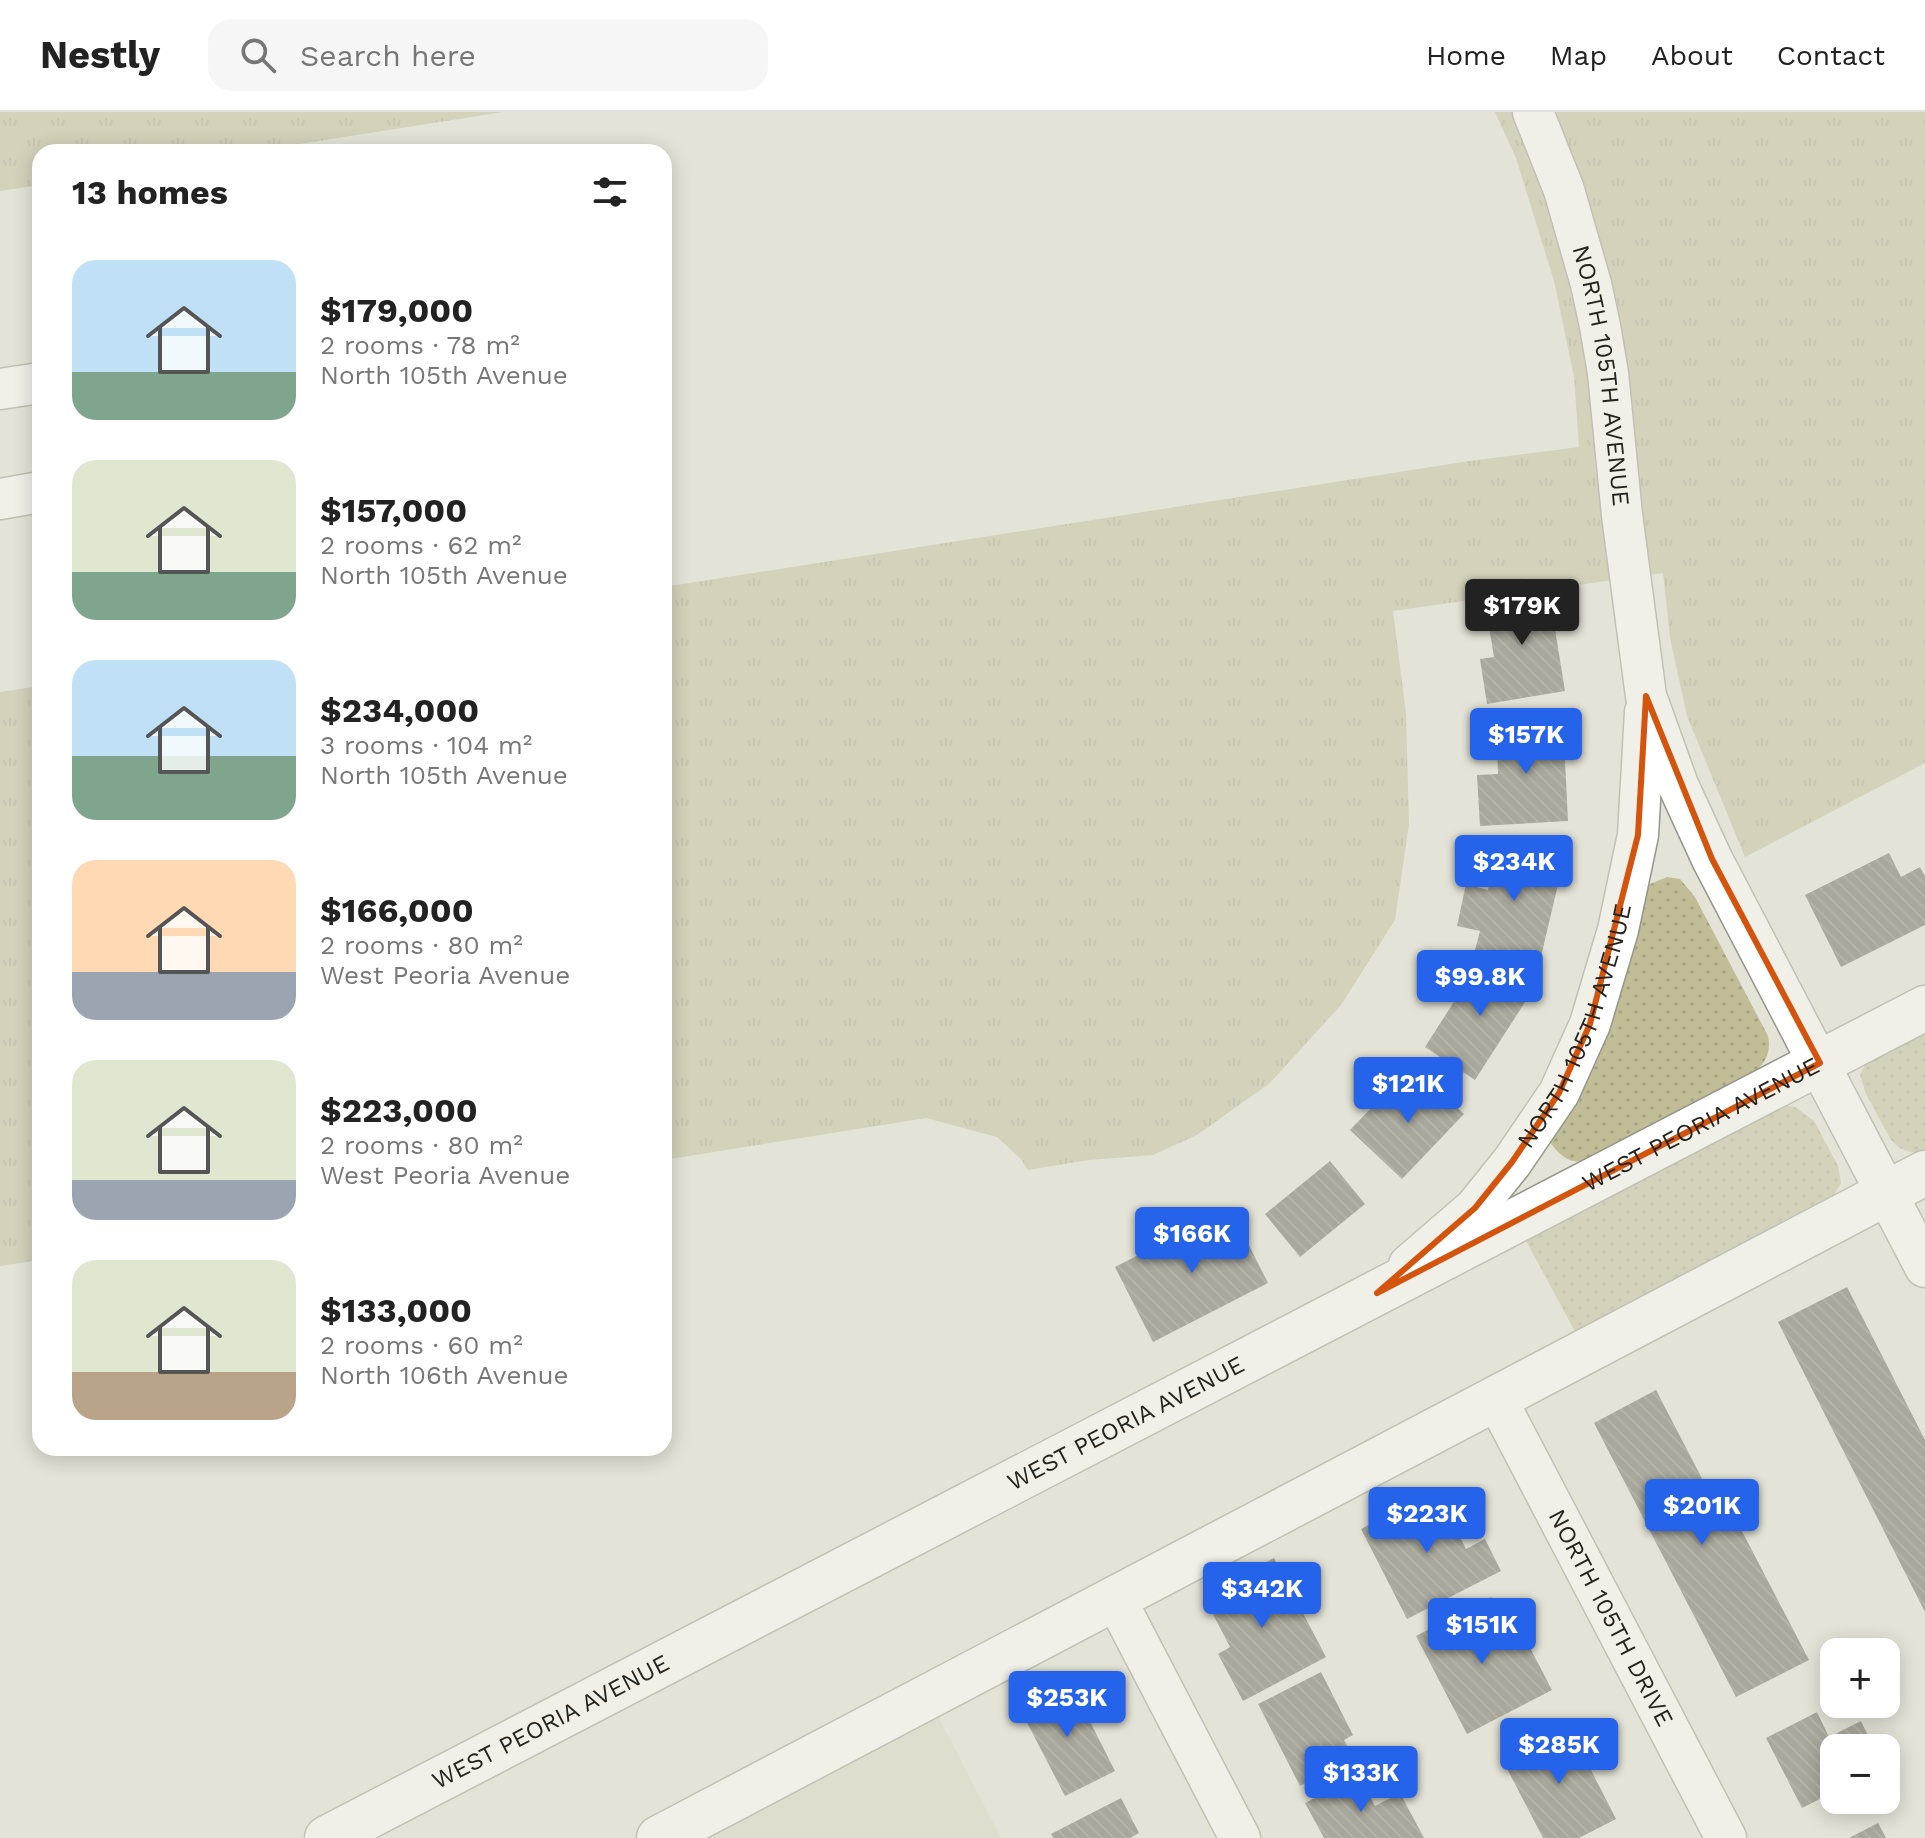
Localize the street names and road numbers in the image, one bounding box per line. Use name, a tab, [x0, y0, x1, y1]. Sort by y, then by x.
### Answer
street label: NORTH 105TH AVENUE	[1567, 242, 1635, 507]
street label: NORTH 105TH AVENUE	[1512, 901, 1637, 1153]
street label: WEST PEORIA AVENUE	[1578, 1051, 1824, 1198]
street label: WEST PEORIA AVENUE	[1003, 1350, 1249, 1496]
street label: NORTH 105TH DRIVE	[1543, 1505, 1679, 1731]
street label: WEST PEORIA AVENUE	[427, 1649, 674, 1795]

